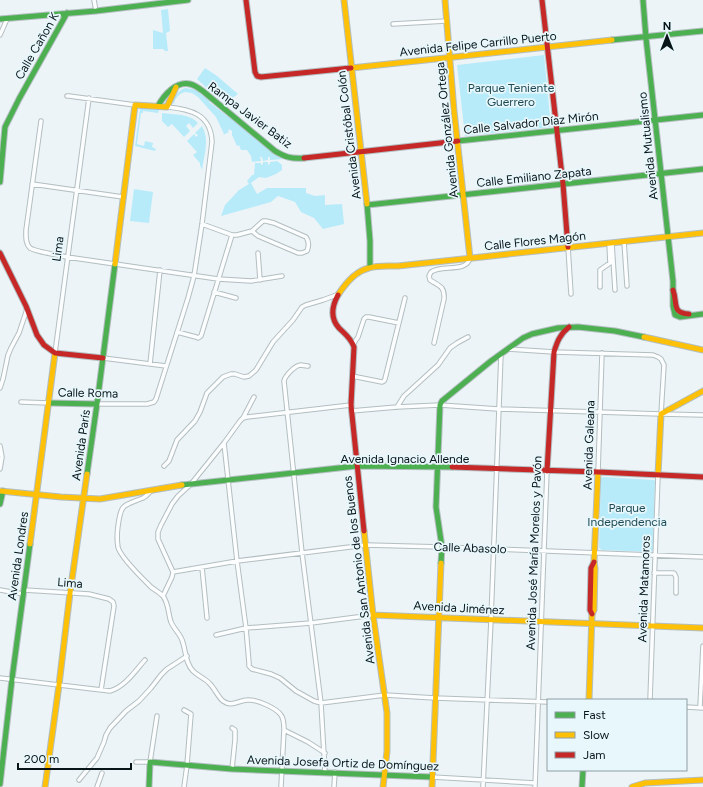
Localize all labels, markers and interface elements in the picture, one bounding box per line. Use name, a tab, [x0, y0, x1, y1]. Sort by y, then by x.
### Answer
street label: Calle Cañon K	[12, 9, 62, 82]
north arrow	[647, 16, 687, 56]
text: N	[663, 20, 671, 33]
street label: Avenida Felipe Carrillo Puerto	[399, 29, 557, 59]
street label: Avenida González Ortega	[433, 61, 461, 199]
street label: Avenida Cristóbal Colón	[334, 70, 364, 200]
street label: Rampa Javier Batiz	[205, 79, 295, 151]
park label: Parque Teniente Guerrero	[468, 81, 555, 109]
street label: Avenida Mutualismo	[635, 91, 661, 201]
street label: Calle Salvador Díaz Mirón	[463, 109, 599, 137]
street label: Calle Emiliano Zapata	[476, 164, 592, 190]
street label: Calle Flores Magón	[484, 229, 587, 253]
street label: Lima	[49, 235, 67, 263]
street label: Calle Roma	[58, 385, 118, 401]
street label: Avenida Galeana	[580, 400, 598, 490]
street label: Avenida París	[69, 408, 93, 481]
street label: Avenida Ignacio Allende	[341, 452, 470, 466]
street label: Avenida José María Morelos y Pavón	[524, 455, 544, 650]
street label: Avenida San Antonio de los Buenos	[340, 475, 378, 665]
park label: Parque Independencia	[587, 501, 667, 529]
street label: Avenida Londres	[5, 510, 31, 601]
street label: Avenida Matamoros	[635, 535, 653, 643]
street label: Calle Abasolo	[433, 540, 507, 556]
street label: Lima	[57, 575, 83, 591]
street label: Avenida Jiménez	[413, 599, 505, 617]
legend	[547, 699, 687, 771]
text: Fast	[583, 708, 606, 722]
text: Slow	[583, 728, 610, 742]
scale bar	[18, 745, 131, 771]
text: Jam	[583, 748, 606, 762]
text: 200 m	[24, 752, 59, 766]
street label: Avenida Josefa Ortiz de Domínguez	[247, 753, 439, 773]

